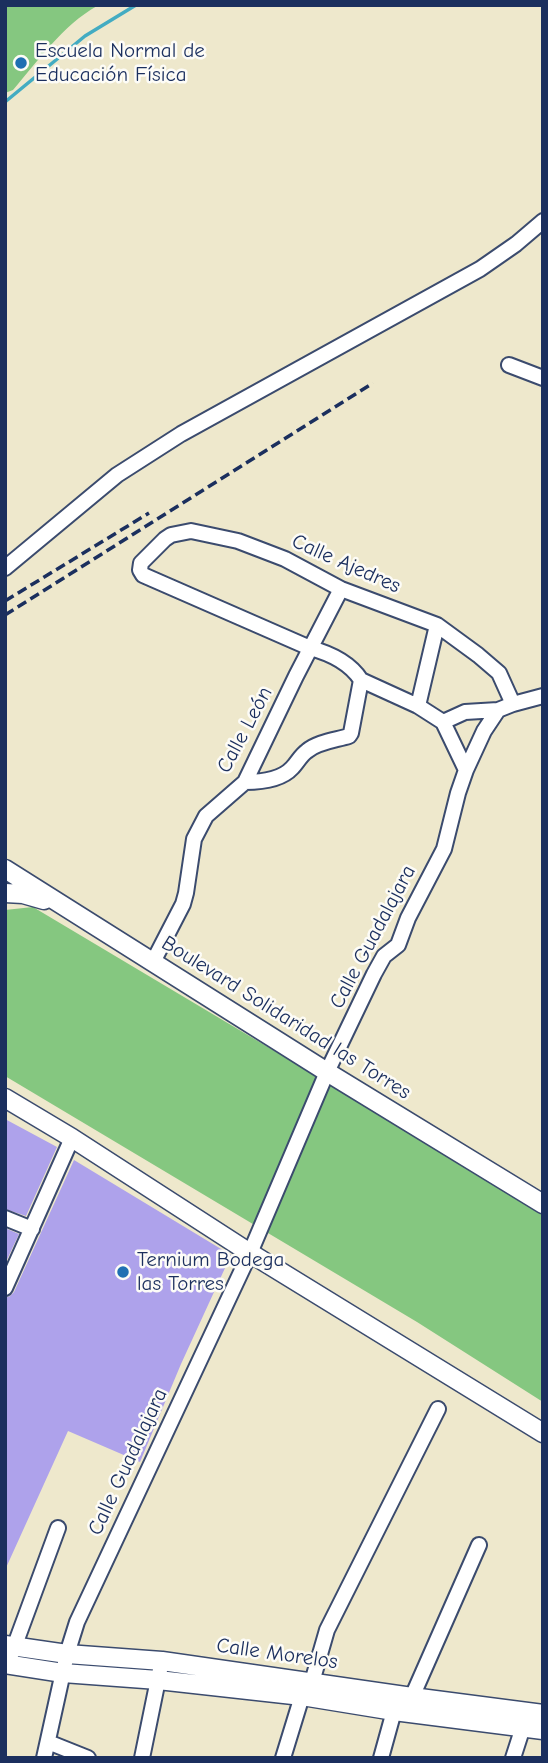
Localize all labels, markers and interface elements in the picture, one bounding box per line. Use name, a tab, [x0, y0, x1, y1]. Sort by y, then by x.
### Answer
place label: Escuela Normal de Educación Física	[35, 38, 205, 88]
marker: Escuela Normal de Educación Física	[13, 55, 29, 71]
street label: Calle Ajedres	[288, 529, 404, 599]
street label: Calle León	[212, 683, 278, 777]
street label: Calle Guadalajara	[325, 861, 421, 1013]
street label: Boulevard Solidaridad las Torres	[157, 931, 415, 1105]
place label: Ternium Bodega las Torres	[137, 1247, 284, 1297]
marker: Ternium Bodega las Torres	[115, 1264, 131, 1280]
street label: Calle Guadalajara	[83, 1385, 173, 1539]
street label: Calle Morelos	[215, 1633, 339, 1675]

